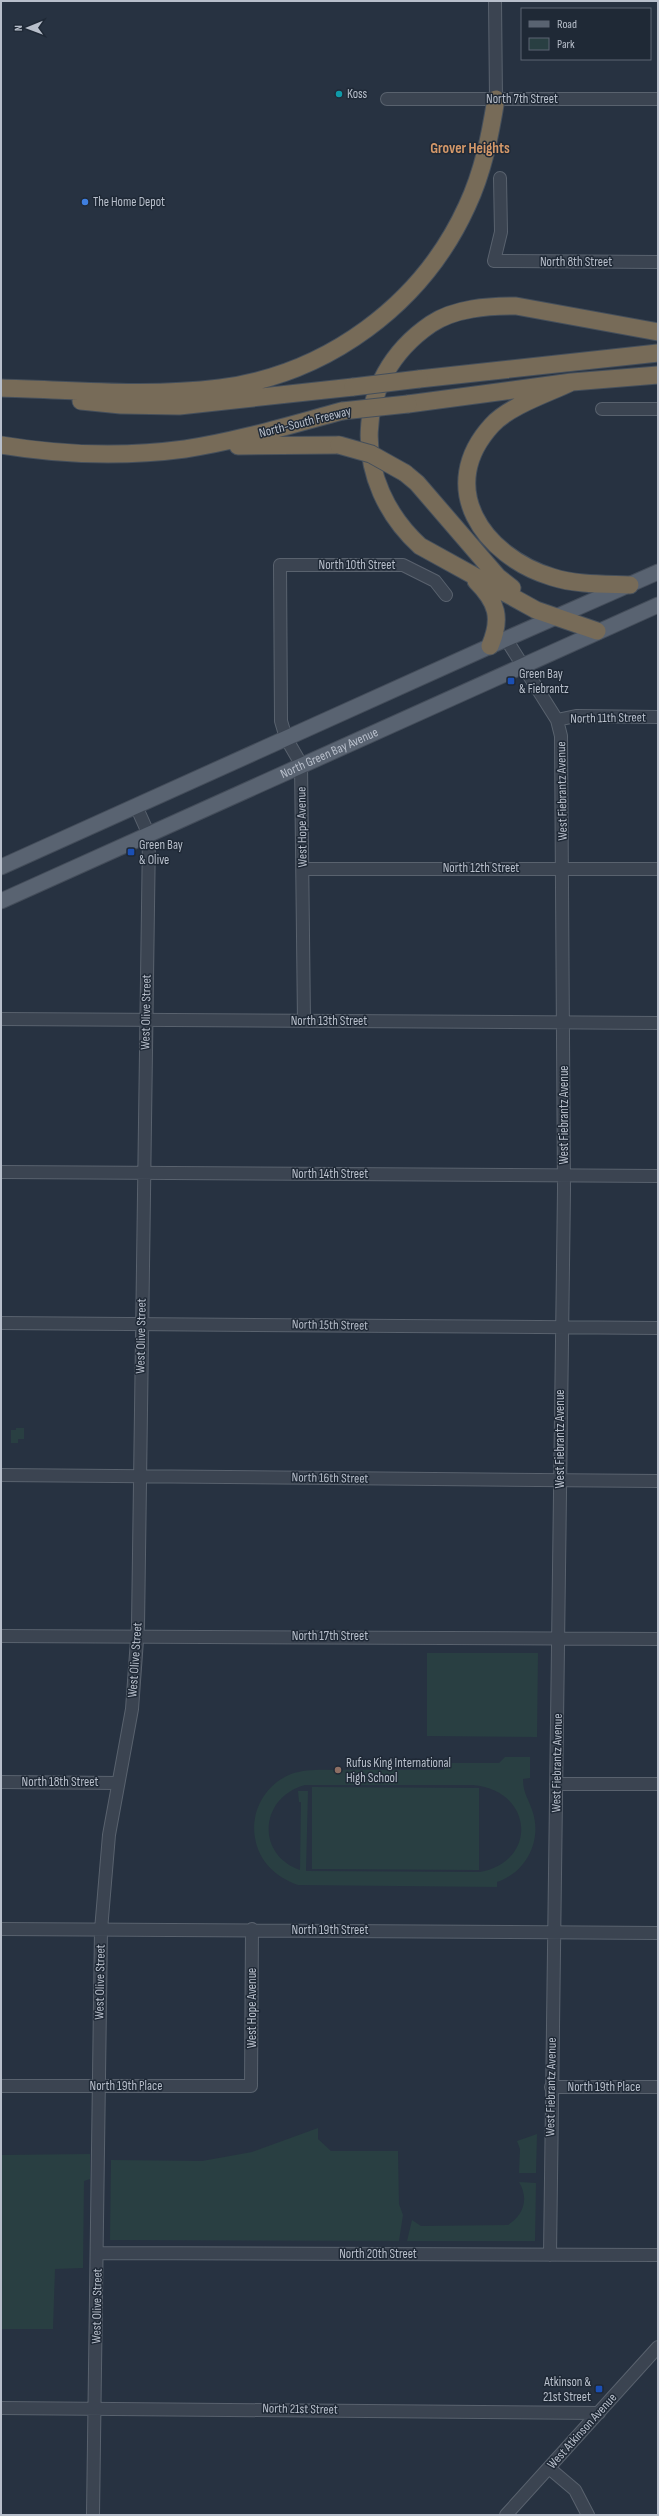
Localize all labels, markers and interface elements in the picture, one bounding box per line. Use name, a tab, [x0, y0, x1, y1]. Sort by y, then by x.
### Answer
north arrow	[8, 8, 48, 48]
legend	[521, 8, 651, 60]
text: Road	[557, 17, 577, 32]
text: N	[12, 25, 25, 31]
text: Park	[557, 37, 575, 52]
place label: Koss	[347, 86, 368, 102]
marker: Koss	[334, 89, 344, 99]
street label: North 7th Street	[486, 91, 558, 107]
district label: Grover Heights	[430, 139, 510, 158]
place label: The Home Depot	[93, 194, 165, 210]
marker: The Home Depot	[80, 197, 90, 207]
street label: North 8th Street	[540, 254, 612, 270]
street label: North-South Freeway	[257, 403, 353, 441]
street label: North 10th Street	[319, 557, 395, 573]
place label: Green Bay & Fiebrantz	[519, 666, 569, 697]
marker: Green Bay & Fiebrantz	[506, 676, 516, 686]
street label: North 11th Street	[570, 709, 646, 727]
street label: North Green Bay Avenue	[278, 724, 381, 782]
street label: West Fiebrantz Avenue	[553, 741, 571, 841]
street label: West Hope Avenue	[293, 787, 311, 867]
place label: Green Bay & Olive	[139, 837, 183, 868]
marker: Green Bay & Olive	[126, 847, 136, 857]
street label: North 12th Street	[443, 860, 519, 876]
street label: West Olive Street	[137, 974, 155, 1050]
street label: North 13th Street	[291, 1013, 367, 1029]
street label: West Fiebrantz Avenue	[556, 1065, 572, 1165]
street label: North 14th Street	[292, 1166, 368, 1182]
street label: West Olive Street	[132, 1298, 150, 1374]
street label: North 15th Street	[292, 1316, 368, 1334]
street label: West Fiebrantz Avenue	[552, 1389, 568, 1489]
street label: North 16th Street	[291, 1469, 369, 1487]
street label: West Olive Street	[124, 1622, 146, 1698]
street label: North 17th Street	[292, 1628, 368, 1644]
street label: West Fiebrantz Avenue	[548, 1713, 566, 1813]
place label: Rufus King International High School	[346, 1755, 451, 1786]
marker: Rufus King International High School	[333, 1765, 343, 1775]
street label: North 18th Street	[22, 1774, 98, 1790]
street label: North 19th Street	[292, 1922, 369, 1938]
street label: West Olive Street	[91, 1944, 109, 2020]
street label: West Hope Avenue	[244, 1968, 260, 2048]
street label: West Fiebrantz Avenue	[542, 2037, 560, 2137]
street label: North 19th Place	[90, 2078, 162, 2094]
street label: North 19th Place	[568, 2079, 640, 2095]
street label: North 20th Street	[339, 2246, 417, 2262]
street label: West Olive Street	[88, 2268, 106, 2344]
place label: Atkinson & 21st Street	[543, 2374, 591, 2405]
marker: Atkinson & 21st Street	[594, 2384, 604, 2394]
street label: West Atkinson Avenue	[544, 2390, 620, 2472]
street label: North 21st Street	[262, 2400, 338, 2418]

